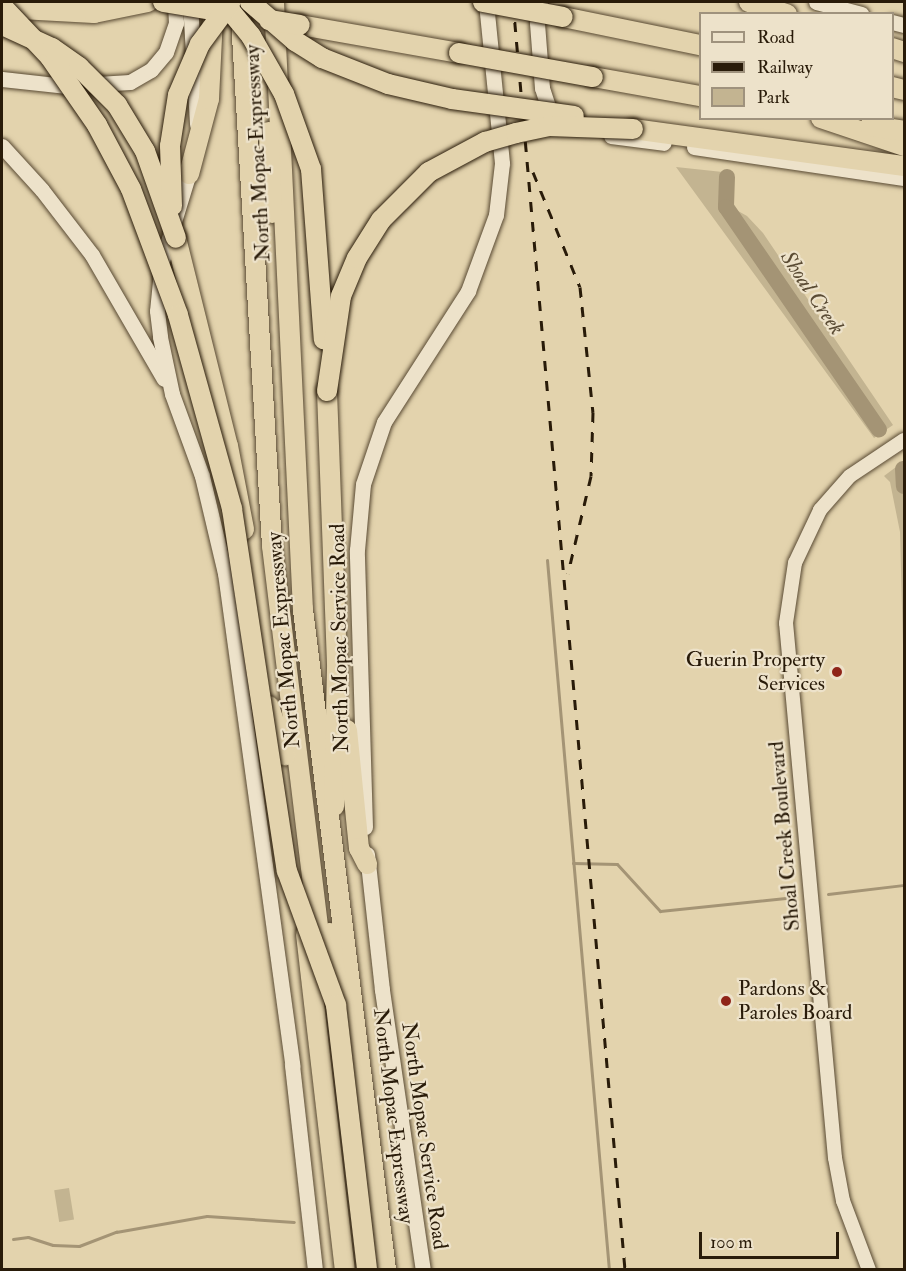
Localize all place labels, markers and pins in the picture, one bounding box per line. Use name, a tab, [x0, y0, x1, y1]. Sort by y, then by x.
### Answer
place label: Guerin Property Services	[686, 647, 825, 697]
marker: Guerin Property Services	[830, 665, 844, 679]
place label: Pardons & Paroles Board	[738, 976, 852, 1026]
marker: Pardons & Paroles Board	[719, 994, 733, 1008]

